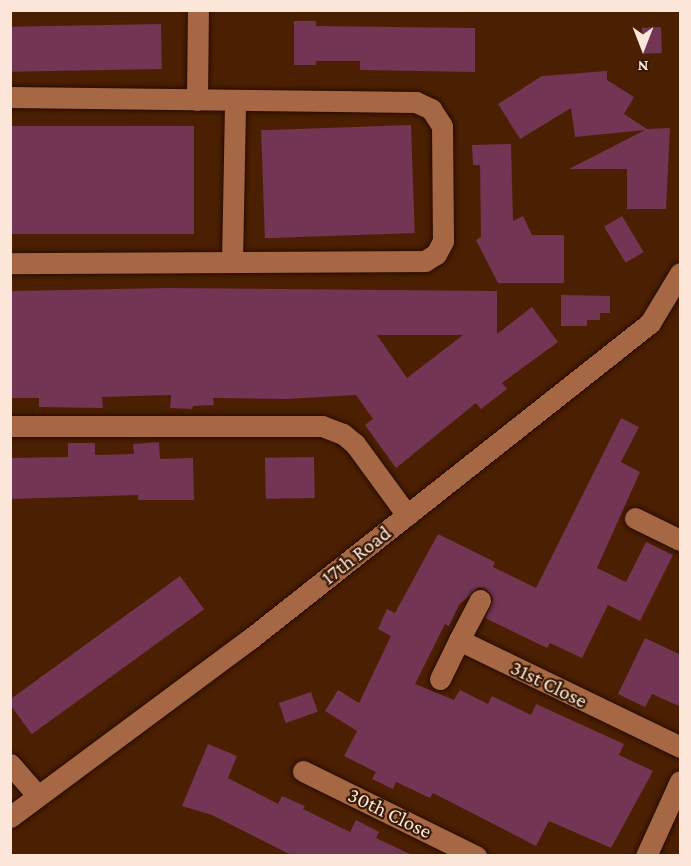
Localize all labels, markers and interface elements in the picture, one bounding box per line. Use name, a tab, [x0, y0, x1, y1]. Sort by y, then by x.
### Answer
north arrow	[613, 18, 673, 78]
text: N	[638, 58, 648, 75]
street label: 17th Road	[316, 520, 396, 590]
street label: 31st Close	[507, 655, 591, 713]
street label: 30th Close	[344, 782, 436, 844]

